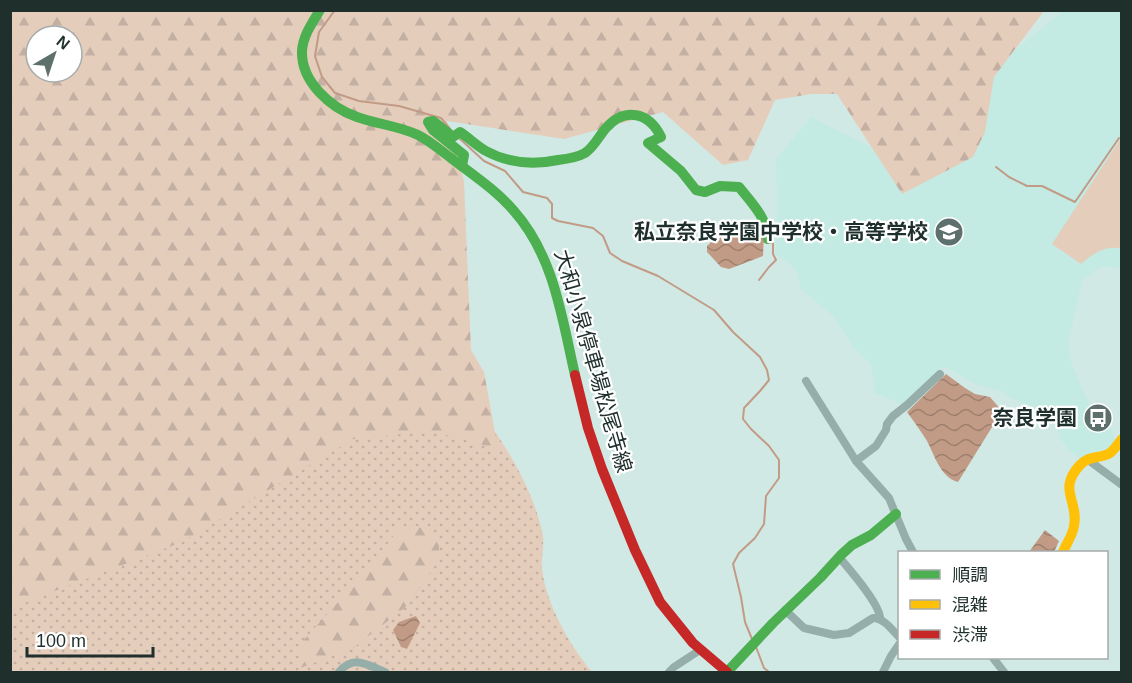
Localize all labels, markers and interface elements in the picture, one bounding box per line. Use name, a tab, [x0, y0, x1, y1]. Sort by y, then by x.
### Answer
north arrow	[24, 24, 84, 84]
text: N	[53, 32, 73, 53]
school or university icon: 私立奈良学園中学校・高等学校	[933, 216, 965, 248]
place label: 私立奈良学園中学校・高等学校	[634, 220, 928, 243]
street label: 大和小泉停車場松尾寺線	[551, 247, 636, 475]
bus stop icon: 奈良学園	[1082, 402, 1114, 434]
place label: 奈良学園	[993, 406, 1077, 429]
legend	[898, 551, 1108, 659]
text: 順調	[952, 565, 988, 585]
text: 混雑	[952, 595, 988, 615]
scale bar	[27, 620, 153, 658]
text: 渋滞	[952, 625, 988, 645]
text: 100 m	[36, 631, 86, 651]

